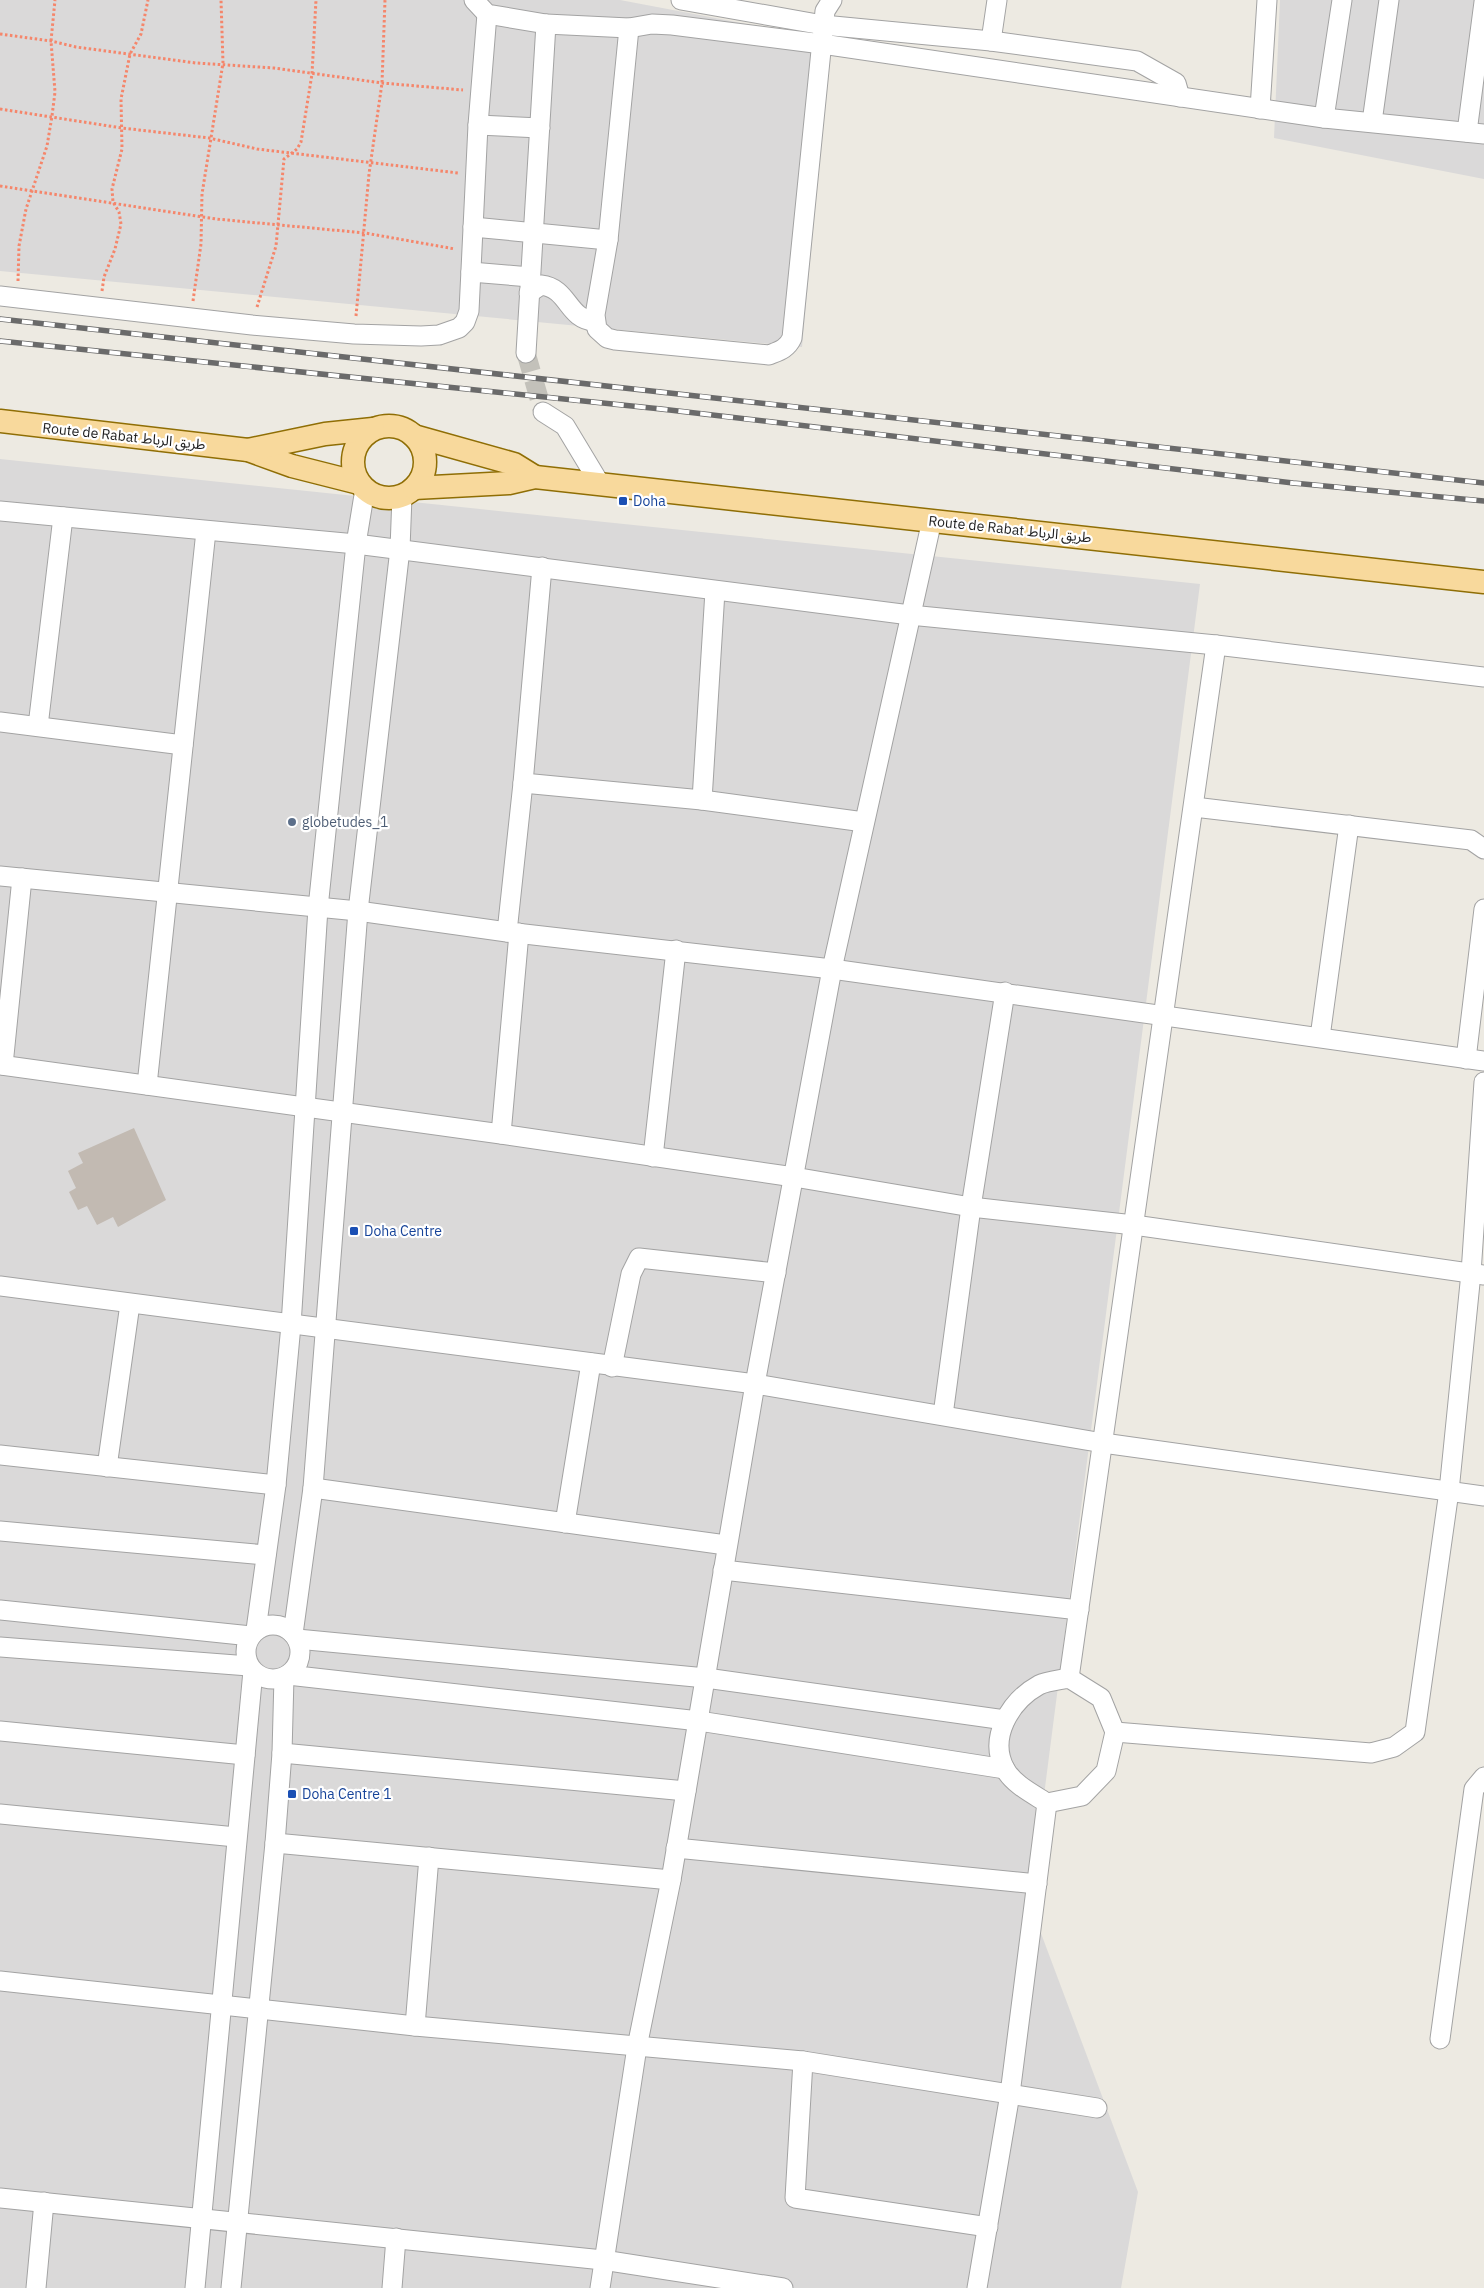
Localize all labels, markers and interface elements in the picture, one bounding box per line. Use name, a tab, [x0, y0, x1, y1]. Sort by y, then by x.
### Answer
street label: Route de Rabat طريق الرباط	[41, 418, 206, 455]
place label: Doha	[633, 492, 666, 510]
marker: Doha	[617, 495, 629, 507]
street label: Route de Rabat طريق الرباط	[927, 511, 1092, 548]
place label: globetudes_1	[302, 813, 388, 831]
marker: globetudes_1	[286, 816, 298, 828]
place label: Doha Centre	[364, 1222, 442, 1240]
marker: Doha Centre	[348, 1225, 360, 1237]
place label: Doha Centre 1	[302, 1785, 392, 1803]
marker: Doha Centre 1	[286, 1788, 298, 1800]

